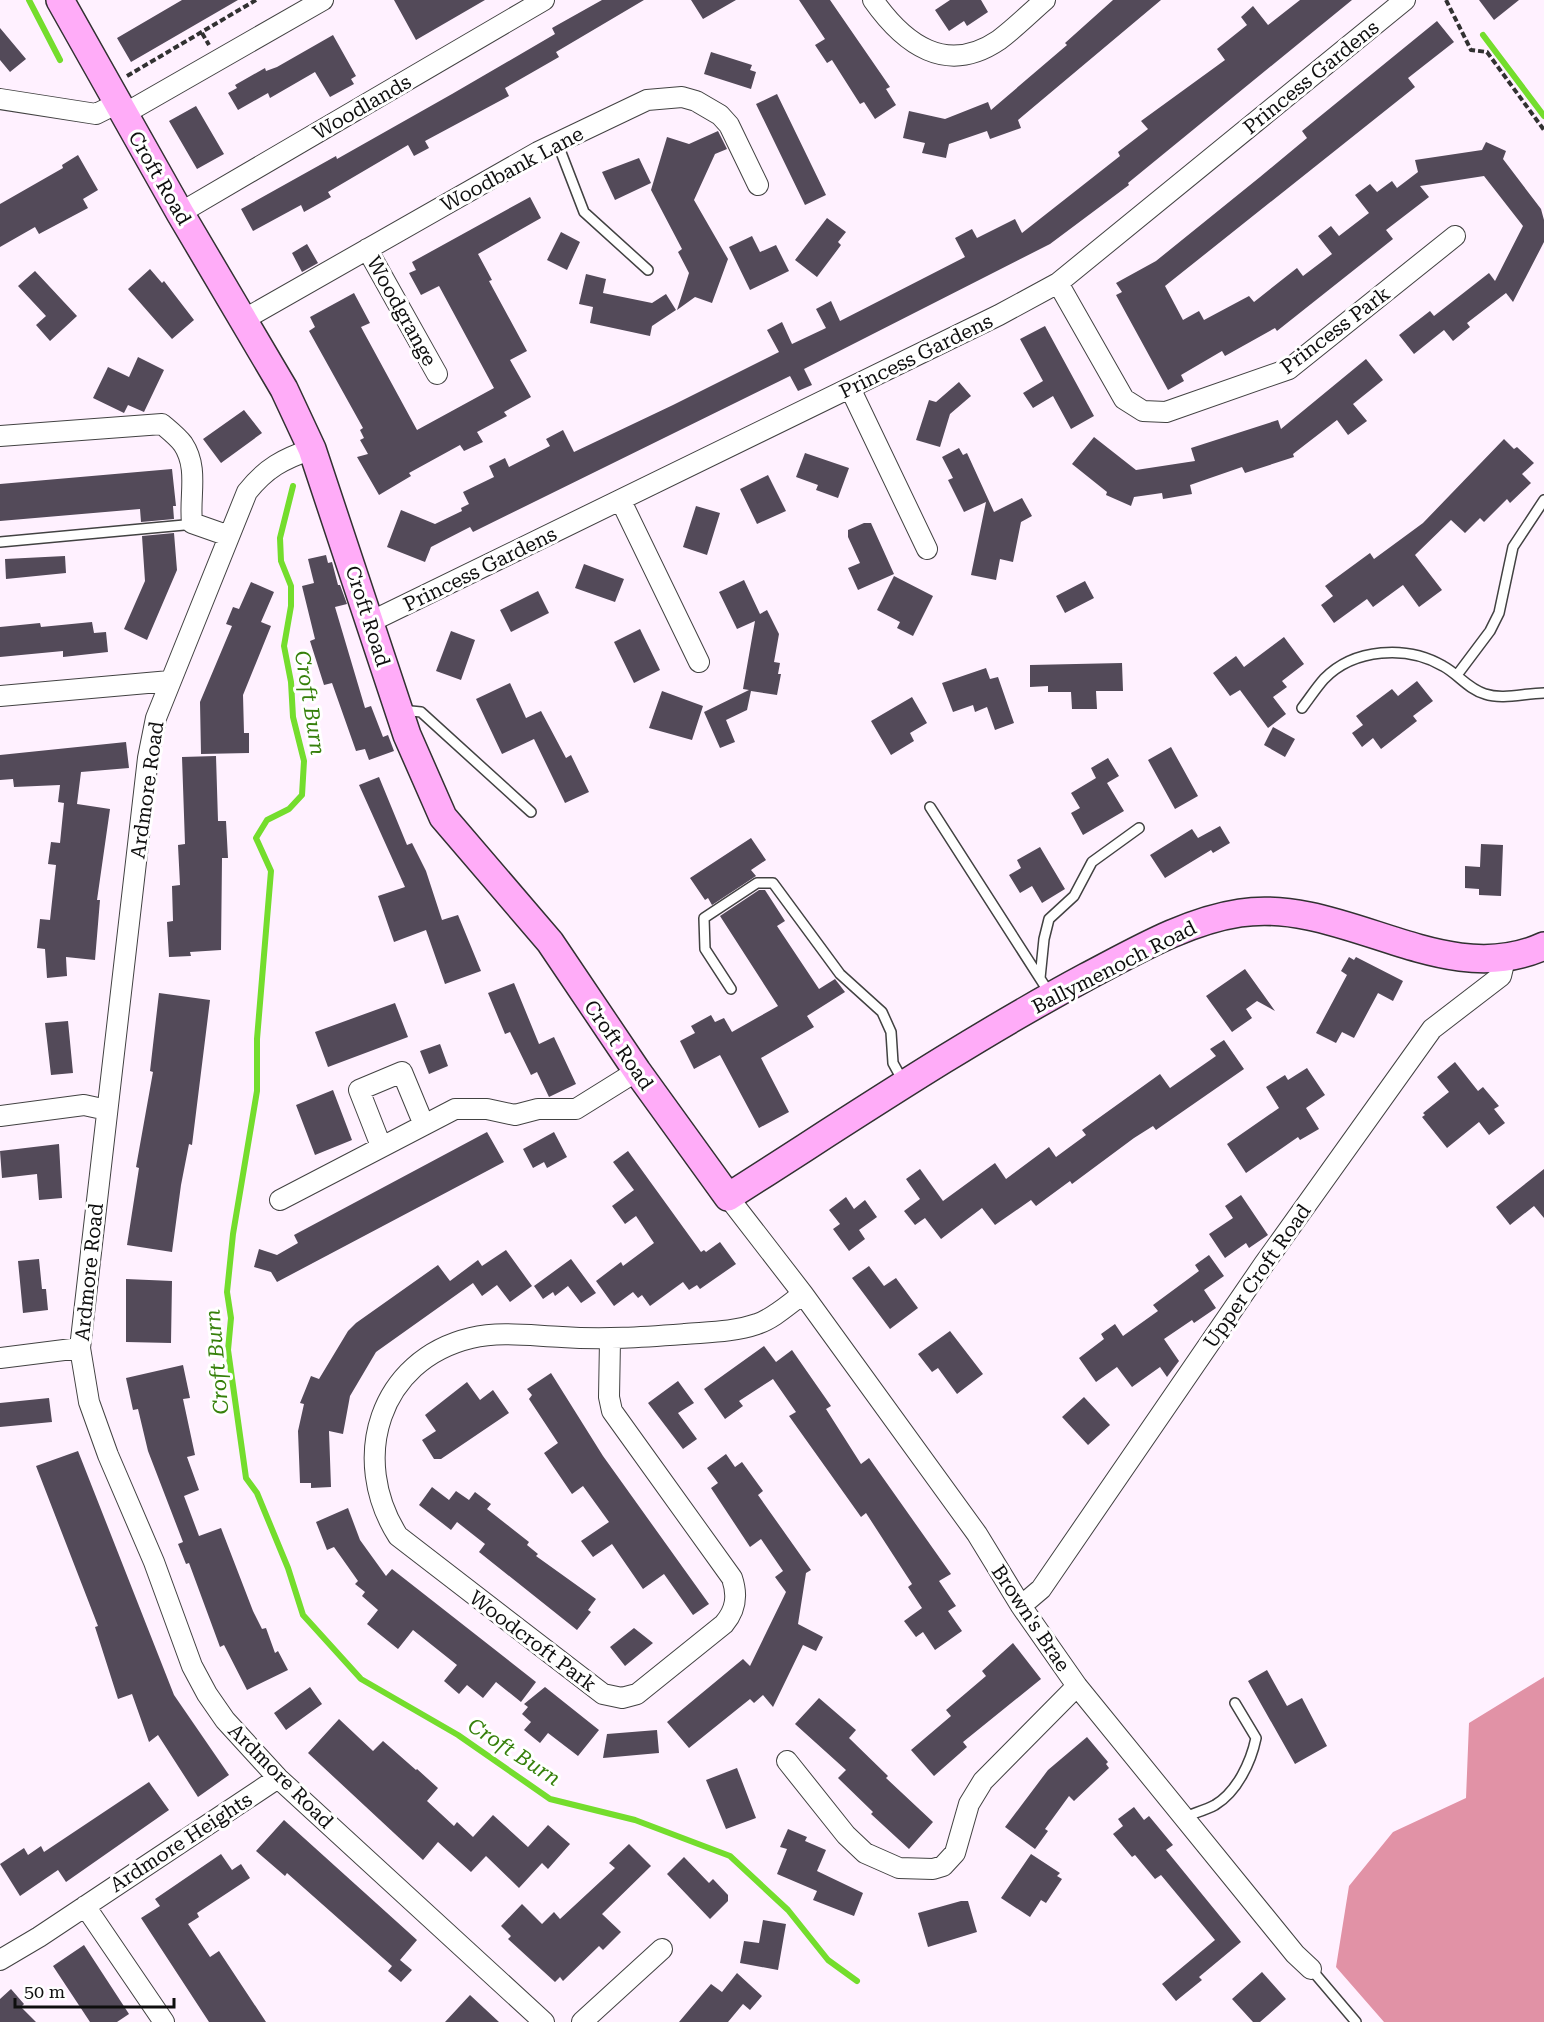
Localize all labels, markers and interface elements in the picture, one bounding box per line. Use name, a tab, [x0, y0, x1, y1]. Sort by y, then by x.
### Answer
street label: Princess Gardens	[1238, 15, 1384, 139]
street label: Woodlands	[309, 69, 415, 145]
street label: Woodbank Lane	[437, 121, 587, 217]
street label: Croft Road	[124, 127, 197, 229]
street label: Woodgrange	[362, 252, 442, 370]
street label: Princess Park	[1276, 281, 1395, 379]
street label: Princess Gardens	[835, 309, 997, 403]
street label: Princess Gardens	[399, 522, 561, 616]
street label: Croft Road	[340, 563, 396, 670]
water label: Croft Burn	[290, 649, 330, 757]
street label: Ardmore Road	[125, 720, 169, 860]
street label: Ballymenoch Road	[1028, 915, 1200, 1019]
street label: Croft Road	[579, 995, 659, 1095]
street label: Upper Croft Road	[1198, 1199, 1316, 1353]
street label: Ardmore Road	[70, 1202, 108, 1342]
water label: Croft Burn	[200, 1308, 234, 1415]
street label: Brown's Brae	[987, 1560, 1075, 1676]
street label: Woodcroft Park	[465, 1585, 602, 1697]
water label: Croft Burn	[463, 1713, 565, 1791]
street label: Ardmore Road	[224, 1719, 339, 1834]
street label: Ardmore Heights	[105, 1787, 257, 1897]
scale bar	[15, 1971, 174, 2009]
text: 50 m	[24, 1981, 65, 2002]

